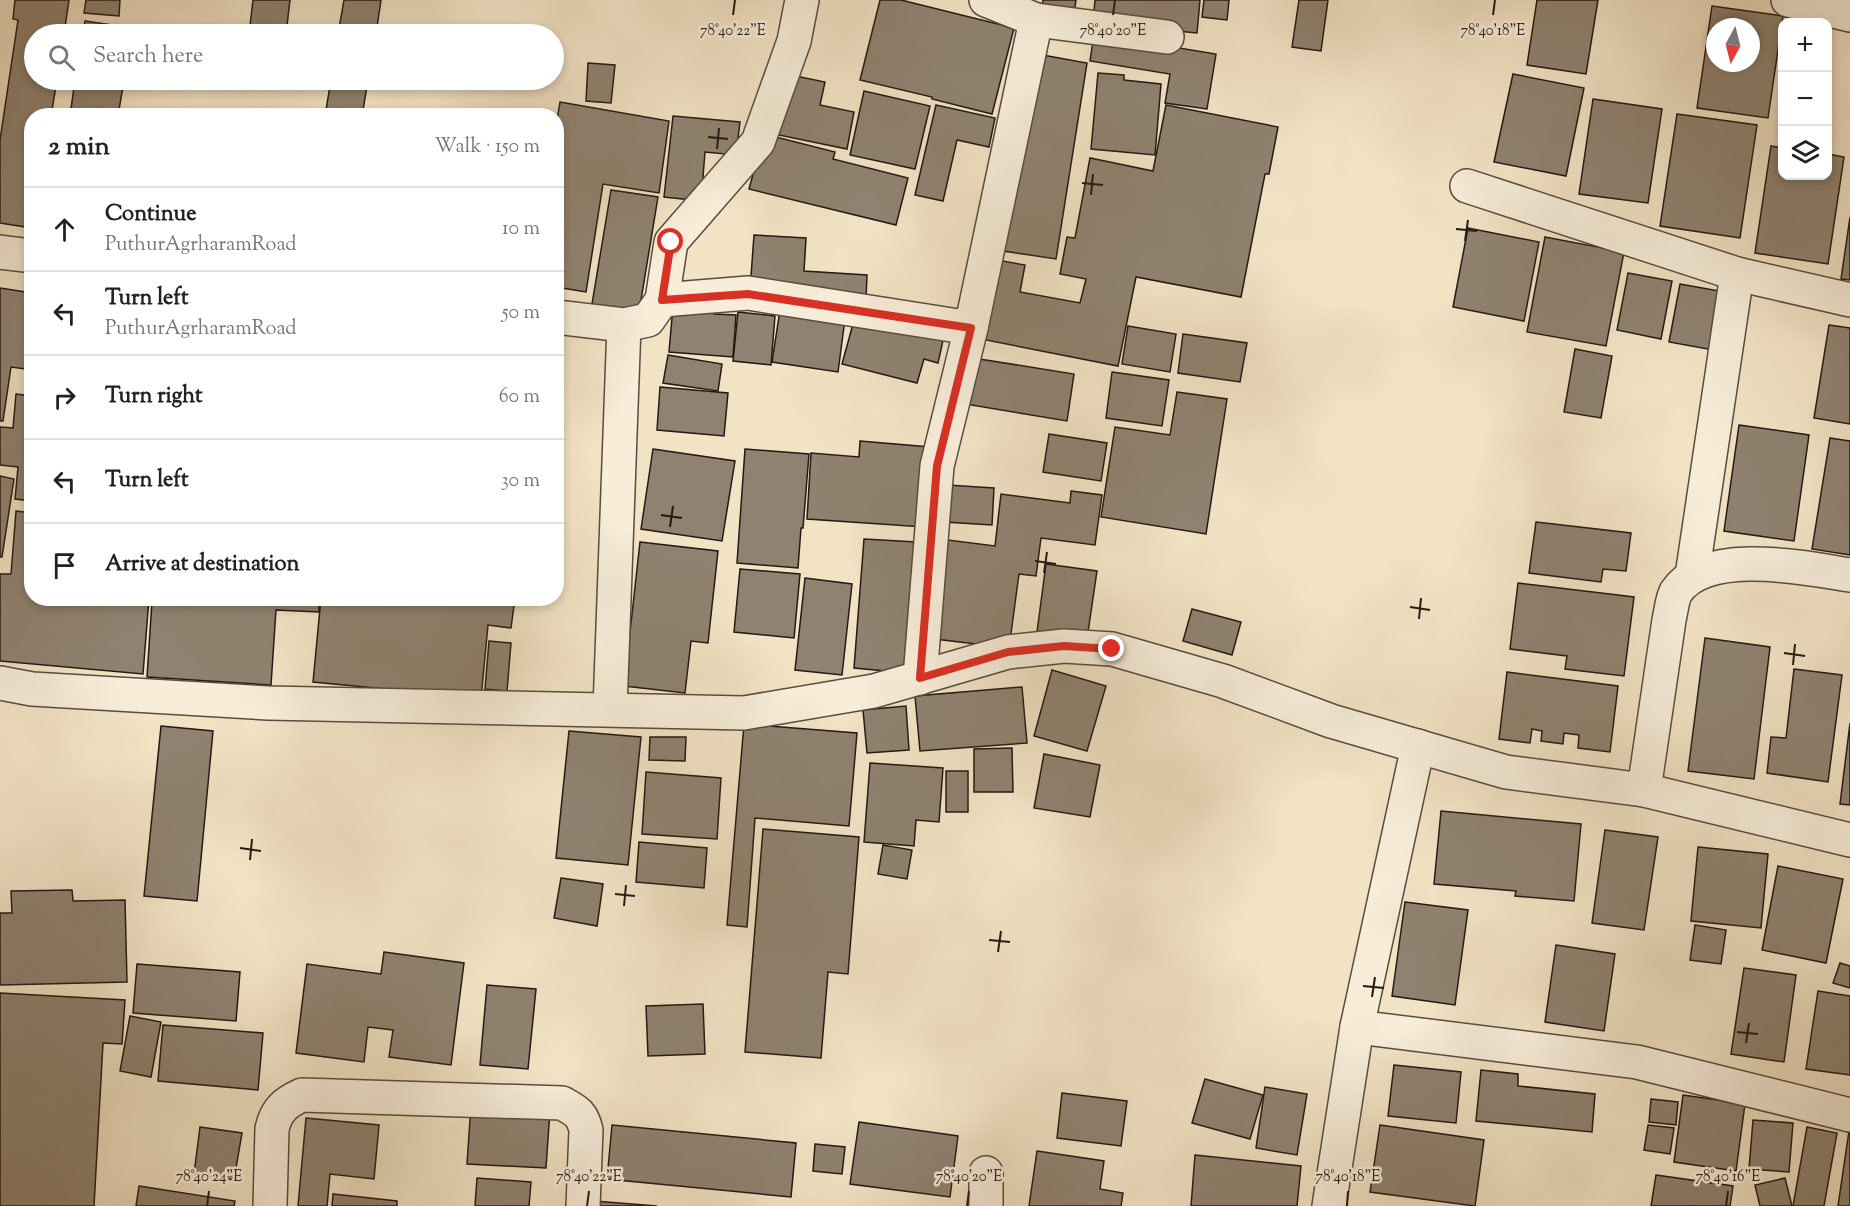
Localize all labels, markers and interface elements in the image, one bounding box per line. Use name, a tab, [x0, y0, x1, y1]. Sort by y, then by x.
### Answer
north arrow	[1706, 18, 1760, 72]
map controls	[1778, 18, 1832, 180]
button: +	[1778, 18, 1832, 72]
text: 78°40'22"E	[700, 21, 766, 42]
text: 78°40'20"E	[1080, 21, 1146, 42]
text: 78°40'18"E	[1461, 21, 1525, 42]
search box	[24, 24, 564, 90]
icon: search	[45, 41, 78, 74]
text: Search here	[93, 41, 203, 73]
button: −	[1778, 72, 1832, 126]
button: layers	[1778, 126, 1832, 180]
text: 2 min	[48, 129, 110, 166]
text: Walk · 150 m	[434, 133, 540, 162]
text: Continue	[105, 199, 196, 231]
icon: ahead	[48, 213, 81, 246]
text: 10 m	[502, 215, 540, 244]
route start	[657, 228, 683, 254]
text: PuthurAgrharamRoad	[105, 231, 297, 260]
text: Turn left	[105, 283, 188, 315]
icon: left	[48, 297, 81, 330]
text: 50 m	[502, 299, 540, 328]
text: PuthurAgrharamRoad	[105, 315, 297, 344]
icon: right	[48, 381, 81, 414]
text: Turn right	[105, 381, 202, 413]
text: 60 m	[499, 383, 540, 412]
icon: left	[48, 465, 81, 498]
text: Turn left	[105, 465, 188, 497]
text: 30 m	[501, 467, 540, 496]
icon: arrive	[48, 549, 81, 582]
text: Arrive at destination	[105, 549, 300, 581]
route end	[1098, 635, 1124, 661]
text: 78°40'24"E	[176, 1167, 242, 1188]
text: 78°40'22"E	[556, 1167, 622, 1188]
text: 78°40'20"E	[936, 1167, 1002, 1188]
text: 78°40'18"E	[1316, 1167, 1380, 1188]
text: 78°40'16"E	[1696, 1167, 1760, 1188]

